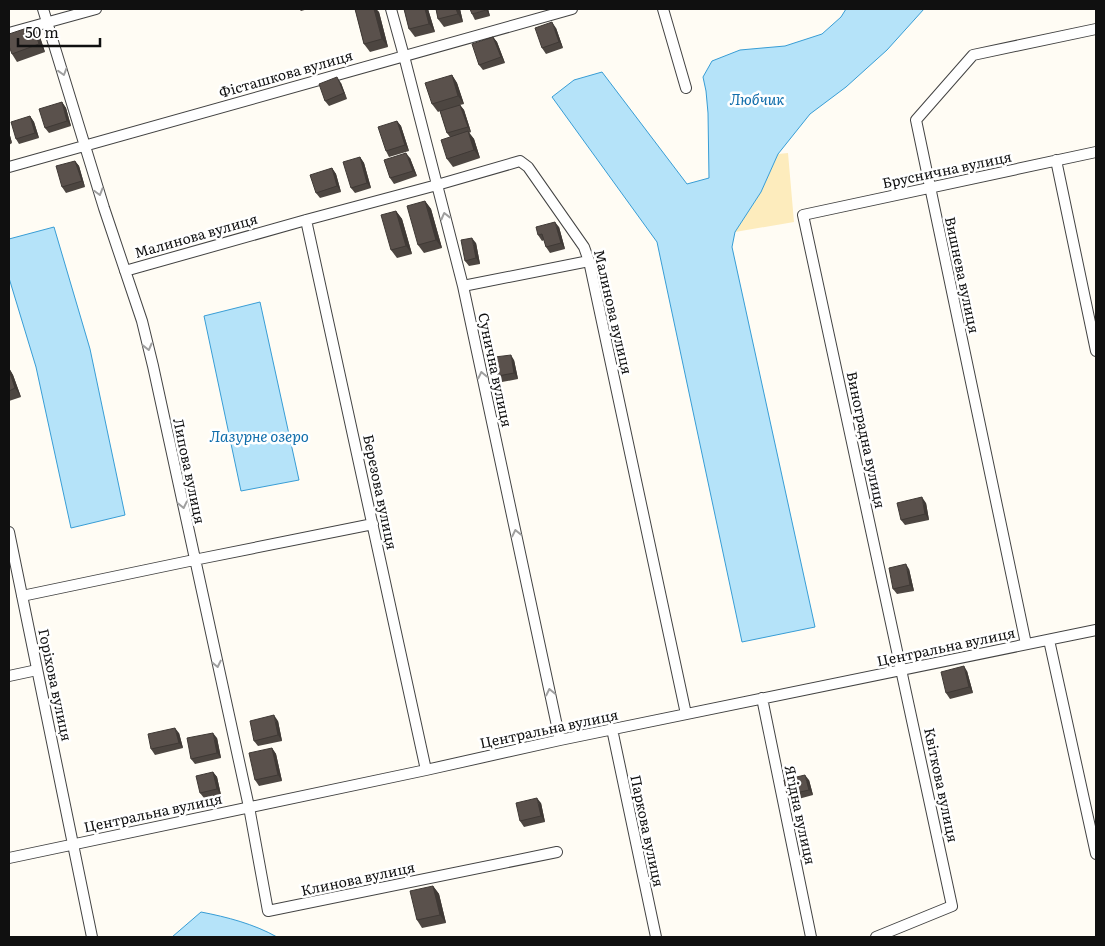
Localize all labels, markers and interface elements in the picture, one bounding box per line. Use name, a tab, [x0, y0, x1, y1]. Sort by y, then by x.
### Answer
scale bar	[18, 15, 100, 47]
text: 50 m	[25, 20, 59, 43]
street label: Фісташкова вулиця	[216, 44, 355, 102]
one-way arrow	[58, 67, 68, 75]
water label: Любчик	[730, 87, 784, 110]
street label: Бруснична вулиця	[880, 146, 1013, 192]
one-way arrow	[94, 187, 104, 195]
street label: Малинова вулиця	[132, 208, 260, 262]
one-way arrow	[440, 212, 451, 221]
street label: Вишнева вулиця	[941, 215, 985, 335]
street label: Малинова вулиця	[590, 248, 638, 376]
street label: Сунична вулиця	[474, 311, 518, 429]
one-way arrow	[142, 342, 153, 351]
street label: Виноградна вулиця	[843, 369, 891, 510]
one-way arrow	[477, 370, 488, 379]
street label: Липова вулиця	[169, 416, 211, 525]
water label: Лазурне озеро	[209, 424, 309, 447]
street label: Березова вулиця	[359, 432, 403, 551]
one-way arrow	[177, 501, 187, 510]
one-way arrow	[511, 529, 522, 538]
street label: Центральна вулиця	[875, 622, 1017, 670]
street label: Горіхова вулиця	[34, 627, 78, 743]
one-way arrow	[211, 660, 222, 669]
one-way arrow	[545, 688, 556, 697]
street label: Центральна вулиця	[478, 704, 620, 752]
street label: Квіткова вулиця	[920, 726, 964, 844]
street label: Ягідна вулиця	[781, 763, 821, 866]
street label: Паркова вулиця	[626, 773, 670, 889]
street label: Центральна вулиця	[82, 788, 224, 836]
street label: Клинова вулиця	[299, 856, 417, 900]

